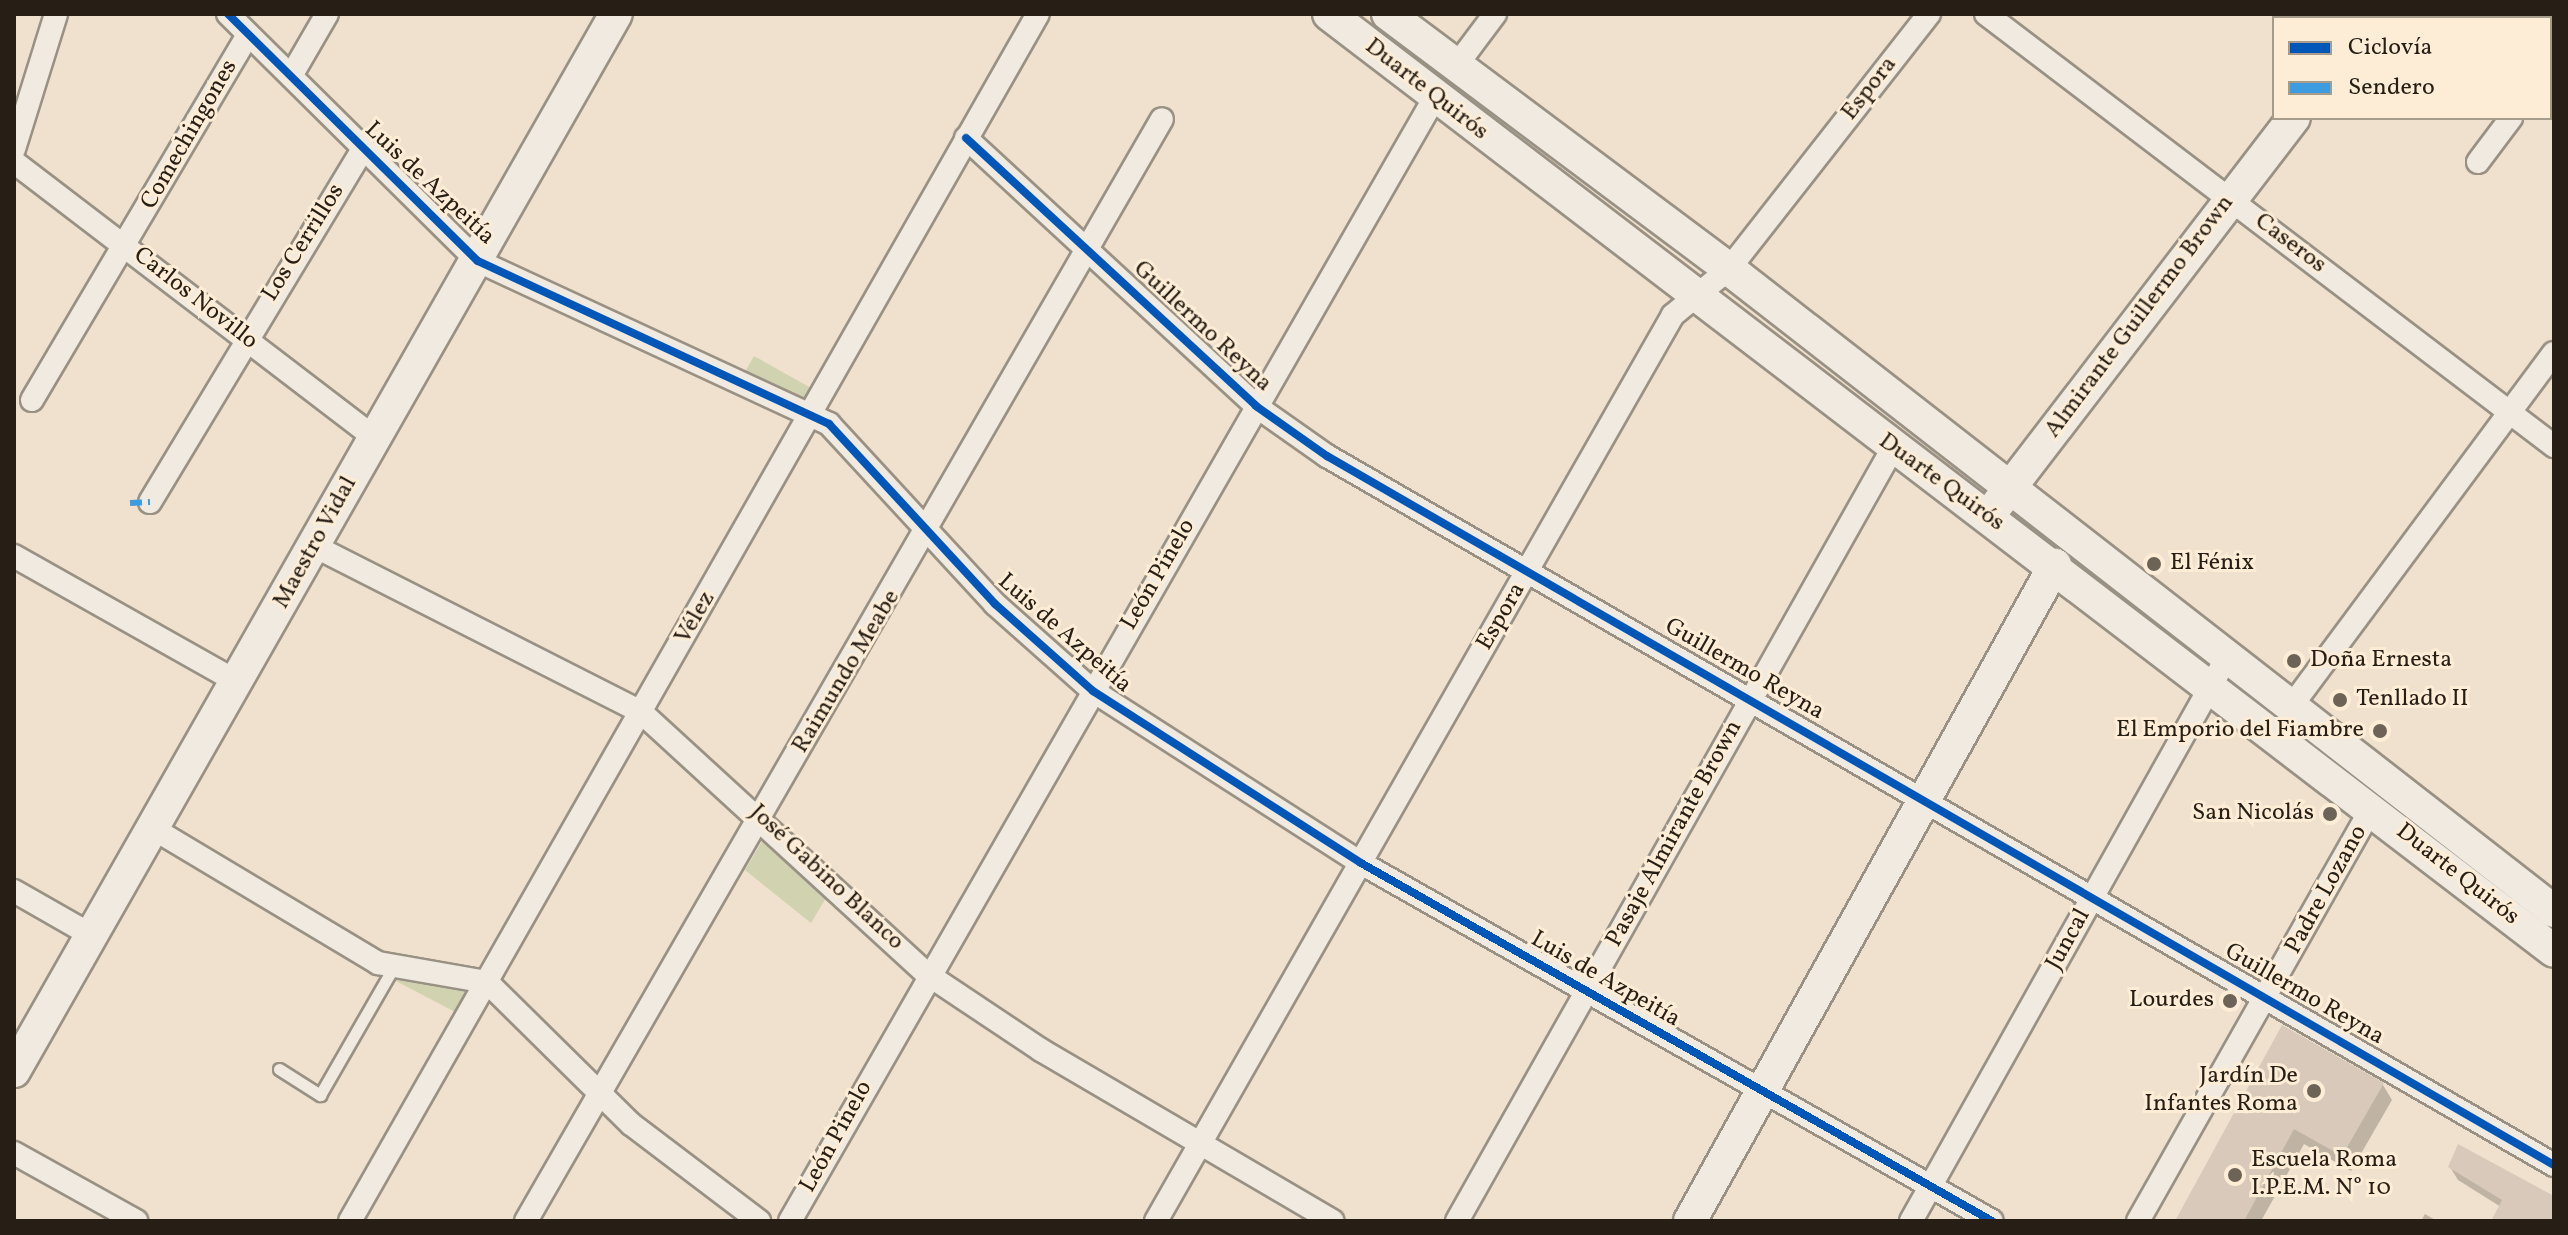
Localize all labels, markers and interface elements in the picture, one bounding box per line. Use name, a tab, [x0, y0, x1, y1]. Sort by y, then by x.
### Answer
legend	[2272, 16, 2552, 120]
text: Ciclovía	[2348, 31, 2433, 65]
street label: Duarte Quirós	[1358, 33, 1494, 147]
street label: Espora	[1836, 51, 1904, 127]
street label: Comechingones	[136, 55, 244, 215]
text: Sendero	[2348, 71, 2435, 105]
street label: Luis de Azpeitía	[358, 116, 500, 252]
street label: Los Cerrillos	[257, 179, 351, 307]
street label: Almirante Guillermo Brown	[2039, 190, 2241, 444]
street label: Caseros	[2248, 208, 2332, 280]
street label: Carlos Novillo	[127, 241, 263, 357]
street label: Guillermo Reyna	[1127, 255, 1277, 399]
street label: Duarte Quirós	[1872, 428, 2010, 538]
street label: Maestro Vidal	[268, 472, 364, 614]
street label: León Pinelo	[1116, 514, 1202, 636]
place label: El Fénix	[2170, 550, 2254, 578]
marker: El Fénix	[2145, 555, 2163, 573]
street label: Luis de Azpeitía	[991, 568, 1137, 700]
street label: Espora	[1471, 578, 1533, 656]
street label: Raimundo Meabe	[787, 585, 907, 759]
street label: Vélez	[669, 586, 723, 650]
street label: Guillermo Reyna	[1659, 613, 1829, 727]
place label: Doña Ernesta	[2310, 647, 2452, 675]
marker: Doña Ernesta	[2285, 652, 2303, 670]
place label: Tenllado II	[2356, 686, 2468, 714]
marker: Tenllado II	[2331, 691, 2349, 709]
street label: Pasaje Almirante Brown	[1601, 716, 1749, 952]
place label: El Emporio del Fiambre	[2116, 717, 2364, 745]
marker: El Emporio del Fiambre	[2371, 722, 2389, 740]
street label: José Gabino Blanco	[743, 799, 909, 957]
place label: San Nicolás	[2192, 800, 2314, 828]
marker: San Nicolás	[2321, 805, 2339, 823]
street label: Duarte Quirós	[2389, 818, 2525, 932]
street label: Padre Lozano	[2280, 821, 2374, 959]
street label: Juncal	[2040, 904, 2098, 976]
street label: Luis de Azpeitía	[1525, 926, 1685, 1034]
street label: Guillermo Reyna	[2219, 938, 2389, 1052]
place label: Lourdes	[2129, 987, 2214, 1015]
marker: Lourdes	[2221, 992, 2239, 1010]
place label: Jardín De Infantes Roma	[2144, 1063, 2298, 1119]
street label: León Pinelo	[794, 1076, 880, 1198]
marker: Jardín De Infantes Roma	[2305, 1082, 2323, 1100]
place label: Escuela Roma I.P.E.M. N° 10	[2251, 1147, 2397, 1203]
marker: Escuela Roma I.P.E.M. N° 10	[2226, 1166, 2244, 1184]

